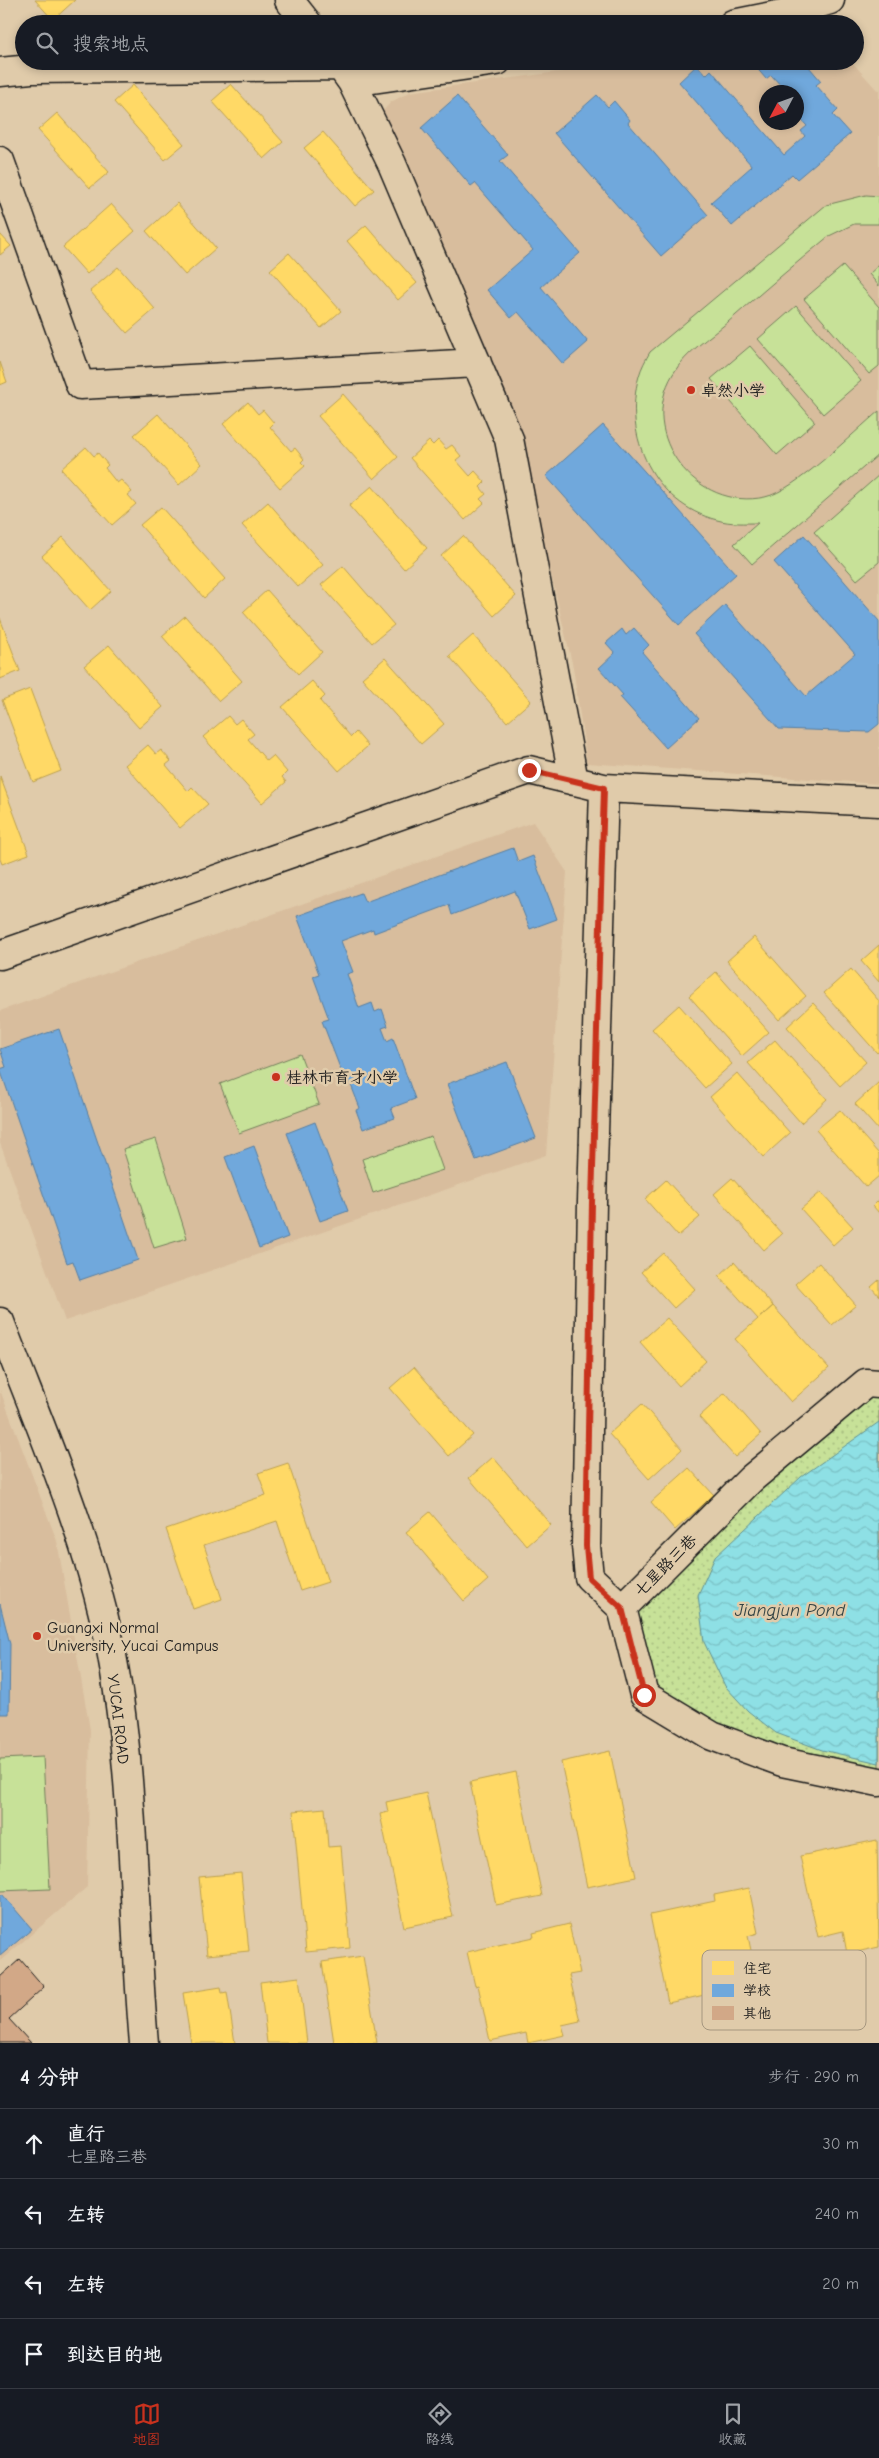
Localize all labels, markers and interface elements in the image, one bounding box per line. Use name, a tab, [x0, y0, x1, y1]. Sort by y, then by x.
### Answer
search box	[15, 15, 864, 70]
icon: search	[33, 29, 61, 57]
text: 搜索地点	[73, 33, 149, 55]
north arrow	[759, 85, 804, 130]
place label: 卓然小学	[701, 382, 765, 400]
marker: 卓然小学	[685, 384, 697, 396]
route end	[518, 759, 541, 782]
place label: 桂林市育才小学	[286, 1069, 398, 1087]
marker: 桂林市育才小学	[270, 1071, 282, 1083]
street label: 七星路三巷	[631, 1531, 700, 1600]
water label: Jiangjun Pond	[734, 1600, 845, 1621]
place label: Guangxi Normal University, Yucai Campus	[47, 1619, 219, 1655]
marker: Guangxi Normal University, Yucai Campus	[31, 1630, 43, 1642]
street label: YUCAI ROAD	[104, 1673, 132, 1765]
route start	[633, 1684, 656, 1707]
legend	[702, 1950, 866, 2030]
text: 住宅	[743, 1960, 771, 1977]
text: 学校	[743, 1982, 771, 1999]
text: 其他	[743, 2005, 771, 2022]
text: 4 分钟	[20, 2065, 79, 2089]
text: 步行 · 290 m	[768, 2068, 859, 2086]
text: 直行	[67, 2123, 105, 2145]
icon: ahead	[20, 2130, 48, 2158]
text: 30 m	[823, 2135, 859, 2153]
text: 七星路三巷	[67, 2148, 147, 2166]
icon: left	[20, 2200, 48, 2228]
text: 左转	[67, 2204, 105, 2226]
text: 240 m	[815, 2205, 859, 2223]
icon: left	[20, 2270, 48, 2298]
text: 左转	[67, 2274, 105, 2296]
text: 20 m	[822, 2275, 859, 2293]
icon: arrive	[20, 2340, 48, 2368]
text: 到达目的地	[67, 2344, 162, 2366]
tab: 地图	[133, 2400, 161, 2448]
tab: 路线	[426, 2400, 454, 2448]
tab: 收藏	[719, 2400, 747, 2448]

